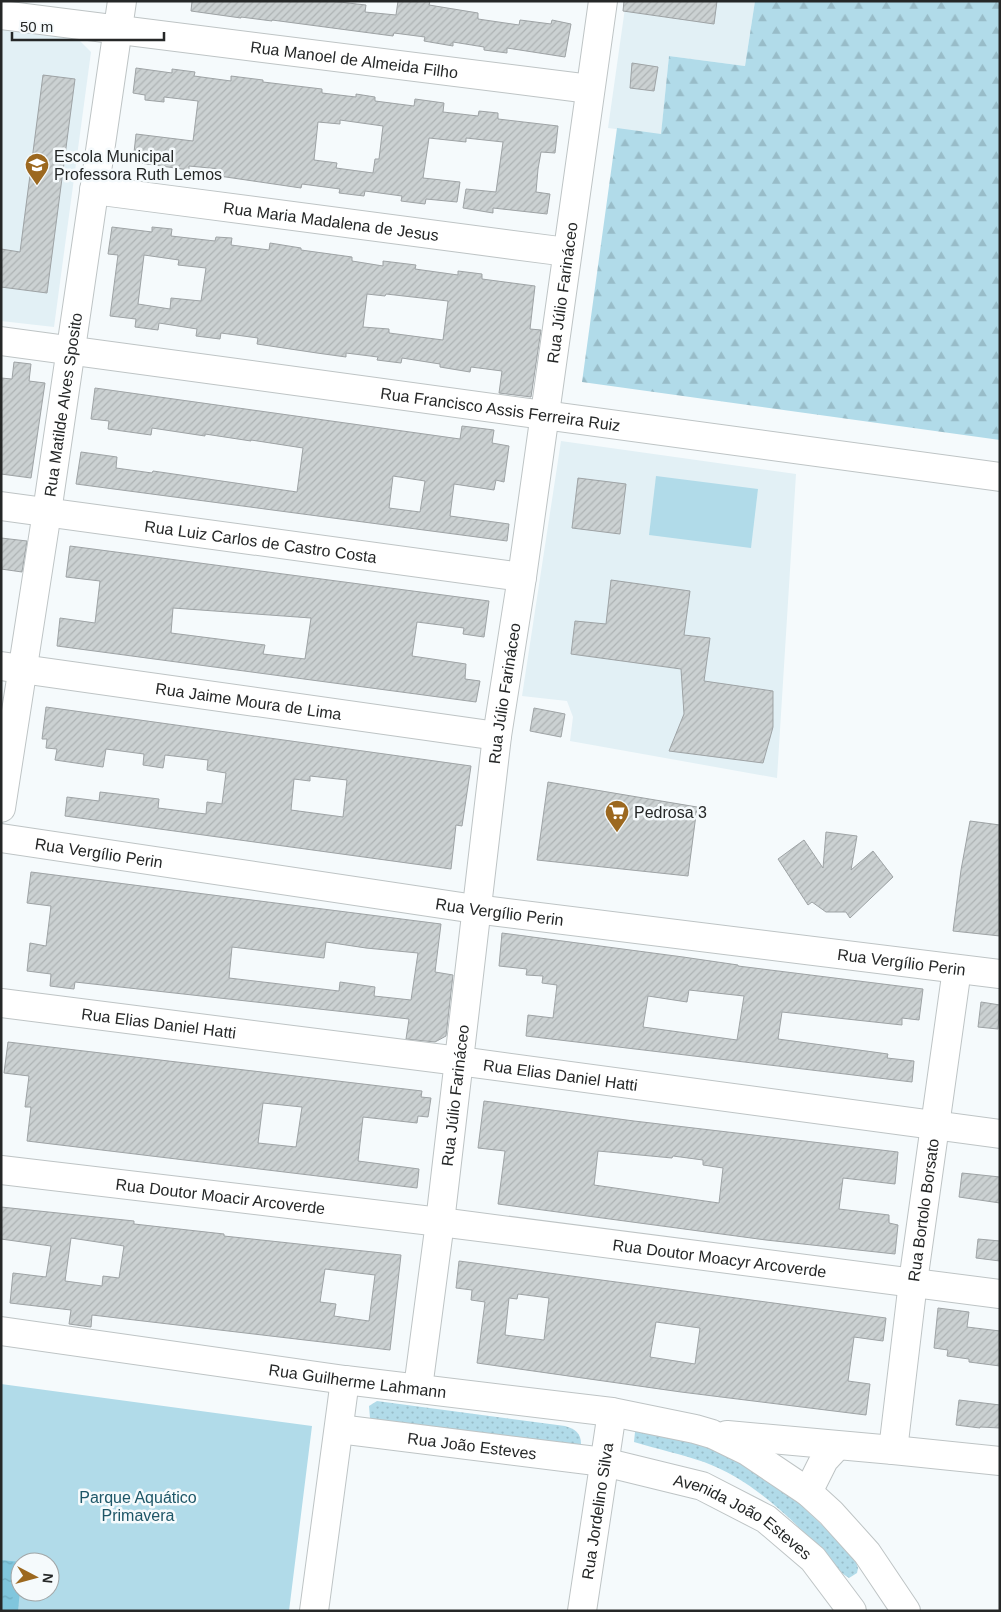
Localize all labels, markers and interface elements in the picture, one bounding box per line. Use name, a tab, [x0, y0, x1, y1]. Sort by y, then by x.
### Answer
scale bar	[12, 10, 165, 42]
text: 50 m	[20, 18, 53, 35]
street label: Rua Manoel de Almeida Filho	[249, 38, 459, 81]
place label: Escola Municipal Professora Ruth Lemos	[54, 148, 222, 183]
school or university icon: Escola Municipal Professora Ruth Lemos	[24, 152, 50, 186]
street label: Rua Maria Madalena de Jesus	[222, 199, 440, 244]
street label: Rua Júlio Farináceo	[544, 221, 581, 364]
street label: Rua Matilde Alves Sposito	[41, 311, 85, 498]
street label: Rua Francisco Assis Ferreira Ruiz	[379, 385, 621, 434]
street label: Rua Luiz Carlos de Castro Costa	[143, 518, 378, 566]
street label: Rua Júlio Farináceo	[486, 622, 524, 765]
street label: Rua Jaime Moura de Lima	[154, 680, 343, 723]
supermarket icon: Pedrosa 3	[604, 799, 630, 833]
place label: Pedrosa 3	[634, 804, 707, 821]
street label: Rua Vergílio Perin	[34, 835, 164, 871]
street label: Rua Vergílio Perin	[434, 895, 565, 929]
street label: Rua Vergílio Perin	[836, 946, 966, 979]
street label: Rua Elias Daniel Hatti	[80, 1005, 237, 1042]
street label: Rua Júlio Farináceo	[439, 1024, 472, 1167]
street label: Rua Elias Daniel Hatti	[482, 1056, 639, 1094]
street label: Rua Bortolo Borsato	[905, 1137, 942, 1283]
street label: Rua Doutor Moacir Arcoverde	[115, 1176, 326, 1217]
street label: Rua Doutor Moacyr Arcoverde	[612, 1236, 828, 1281]
street label: Rua Guilherme Lahmann	[268, 1361, 447, 1401]
street label: Rua João Esteves	[406, 1430, 537, 1463]
street label: Rua Jordelino Silva	[579, 1442, 616, 1581]
street label: Avenida João Esteves	[672, 1471, 815, 1563]
park label: Parque Aquático Primavera	[79, 1489, 197, 1524]
north arrow	[10, 1552, 60, 1602]
text: N	[39, 1572, 56, 1584]

